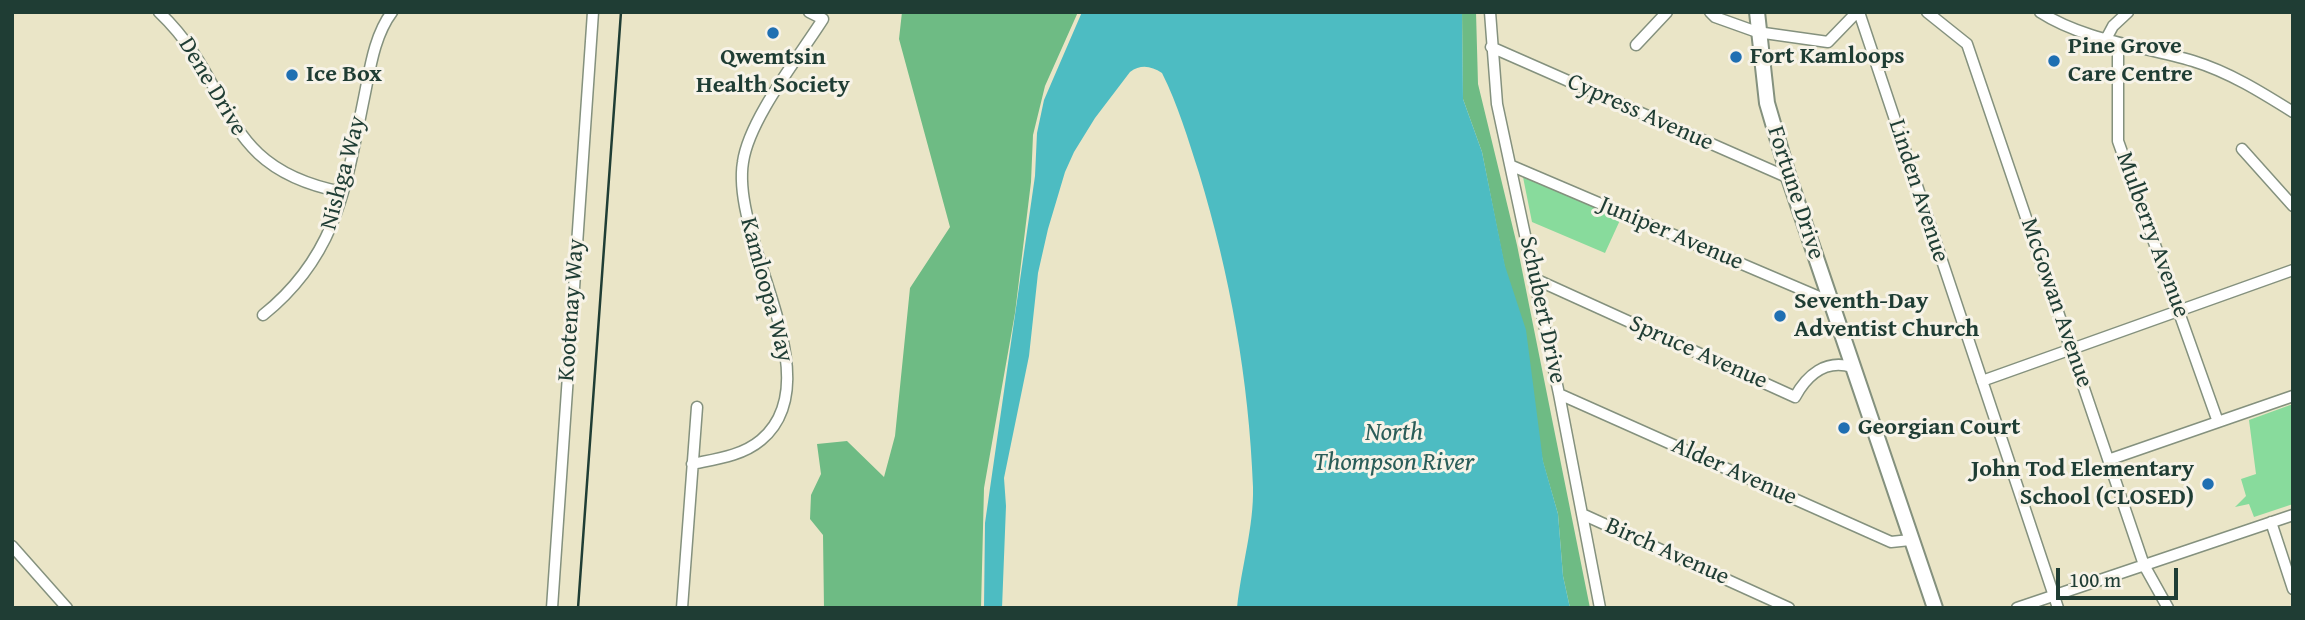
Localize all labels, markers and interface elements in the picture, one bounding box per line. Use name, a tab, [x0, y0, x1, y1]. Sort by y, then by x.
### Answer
marker: Qwemtsin Health Society	[765, 25, 781, 41]
street label: Dene Drive	[171, 33, 253, 141]
place label: Pine Grove Care Centre	[2068, 33, 2193, 89]
place label: Fort Kamloops	[1750, 43, 1905, 71]
place label: Qwemtsin Health Society	[696, 44, 850, 100]
marker: Fort Kamloops	[1728, 49, 1744, 65]
marker: Pine Grove Care Centre	[2046, 53, 2062, 69]
place label: Ice Box	[306, 61, 382, 89]
marker: Ice Box	[284, 67, 300, 83]
street label: Cypress Avenue	[1563, 68, 1717, 158]
street label: Nishga Way	[315, 113, 373, 233]
street label: Linden Avenue	[1881, 116, 1955, 266]
street label: Fortune Drive	[1760, 123, 1830, 263]
street label: Mulberry Avenue	[2109, 148, 2195, 322]
street label: Juniper Avenue	[1595, 191, 1747, 277]
street label: Kamloopa Way	[733, 214, 799, 366]
street label: McGowan Avenue	[2014, 215, 2098, 391]
street label: Schubert Drive	[1512, 234, 1572, 386]
street label: Kootenay Way	[553, 238, 591, 382]
place label: Seventh-Day Adventist Church	[1794, 288, 1979, 344]
marker: Seventh-Day Adventist Church	[1772, 308, 1788, 324]
street label: Spruce Avenue	[1624, 310, 1772, 396]
place label: Georgian Court	[1858, 414, 2020, 442]
water label: North Thompson River	[1314, 417, 1474, 478]
marker: Georgian Court	[1836, 420, 1852, 436]
street label: Alder Avenue	[1667, 432, 1801, 512]
place label: John Tod Elementary School (CLOSED)	[1971, 456, 2194, 512]
marker: John Tod Elementary School (CLOSED)	[2200, 476, 2216, 492]
street label: Birch Avenue	[1601, 512, 1733, 592]
scale bar	[2060, 554, 2182, 598]
text: 100 m	[2069, 564, 2121, 595]

